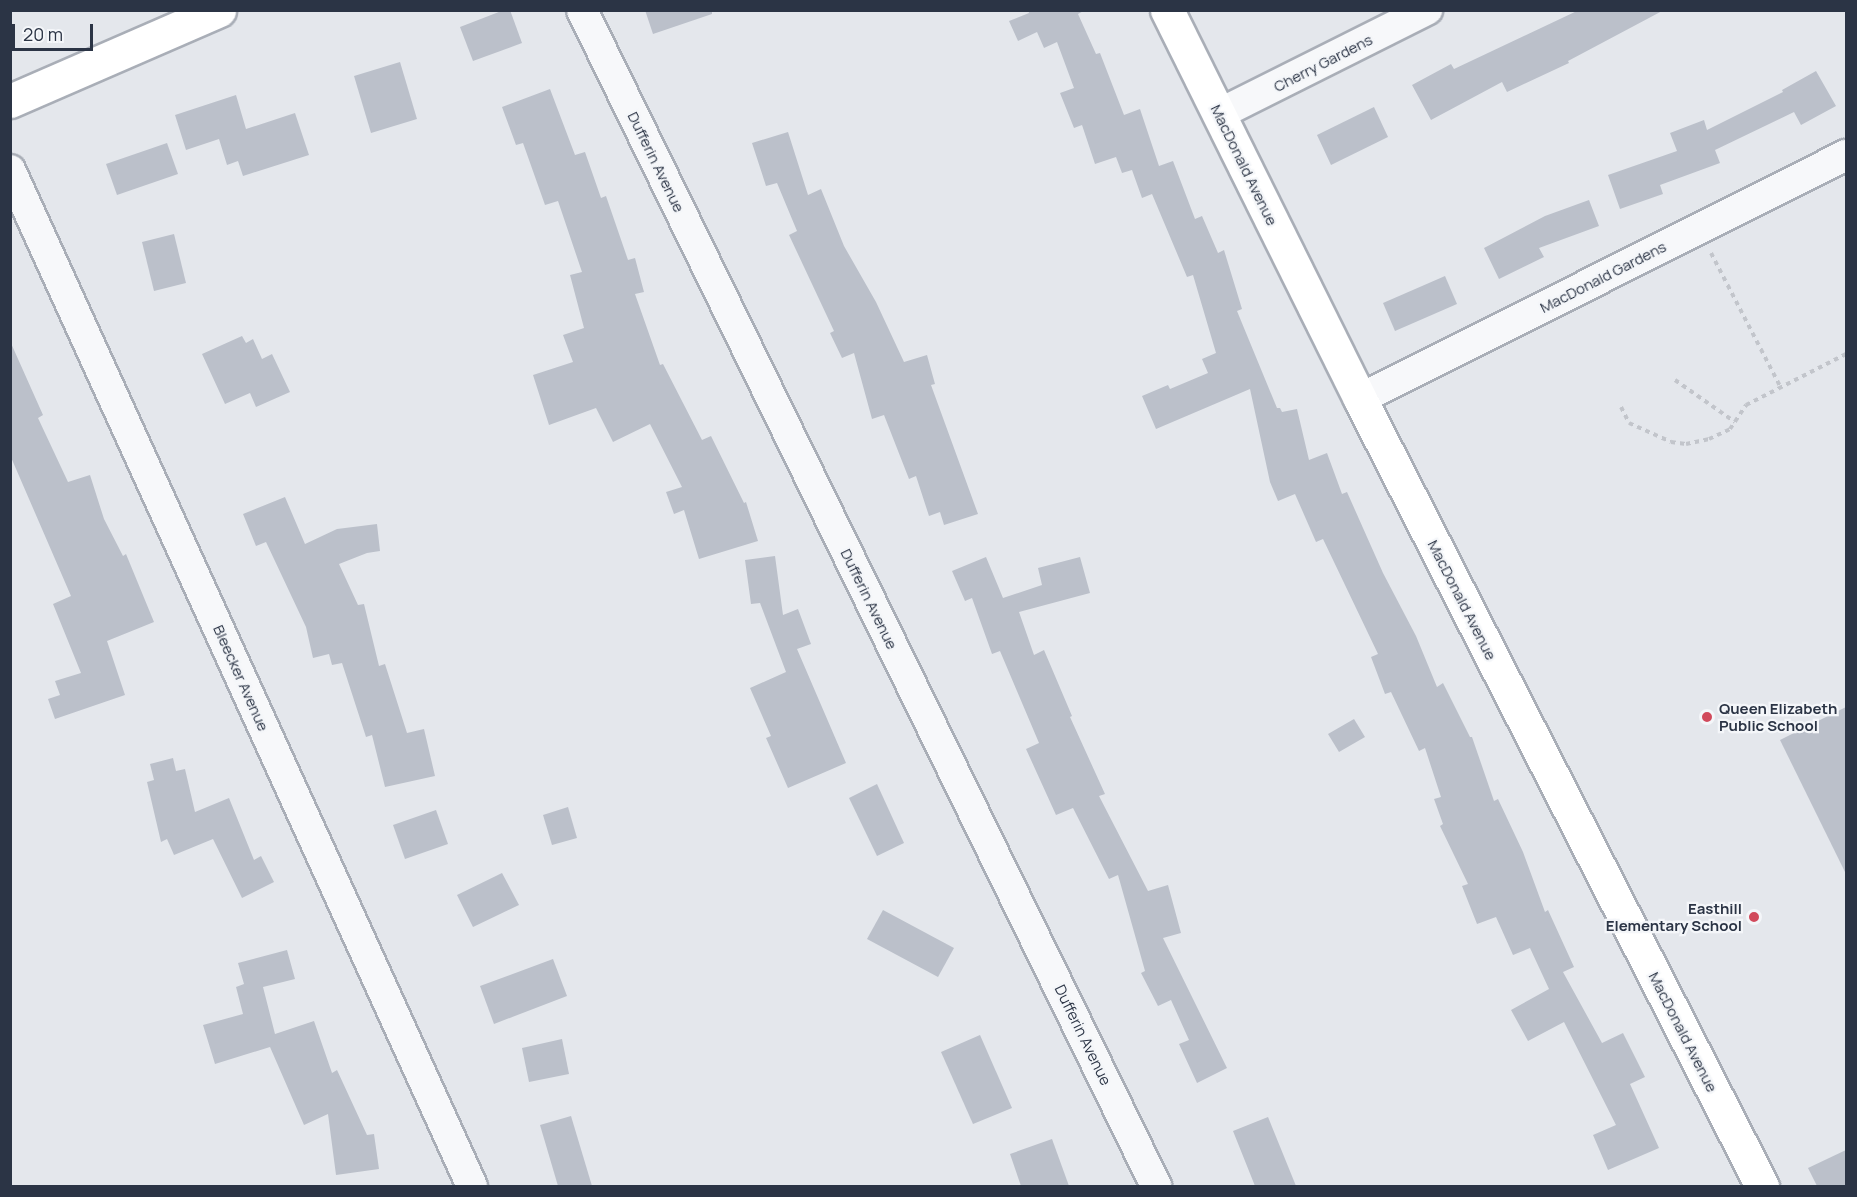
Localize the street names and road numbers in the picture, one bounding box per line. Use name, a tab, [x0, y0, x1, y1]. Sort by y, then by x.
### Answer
street label: Cherry Gardens	[1271, 30, 1375, 96]
street label: MacDonald Avenue	[1207, 102, 1281, 228]
street label: Dufferin Avenue	[624, 109, 688, 215]
street label: MacDonald Gardens	[1537, 237, 1669, 317]
street label: MacDonald Avenue	[1424, 537, 1500, 663]
street label: Dufferin Avenue	[837, 546, 901, 652]
street label: Bleecker Avenue	[210, 622, 272, 734]
street label: MacDonald Avenue	[1645, 969, 1721, 1095]
street label: Dufferin Avenue	[1051, 982, 1115, 1088]

